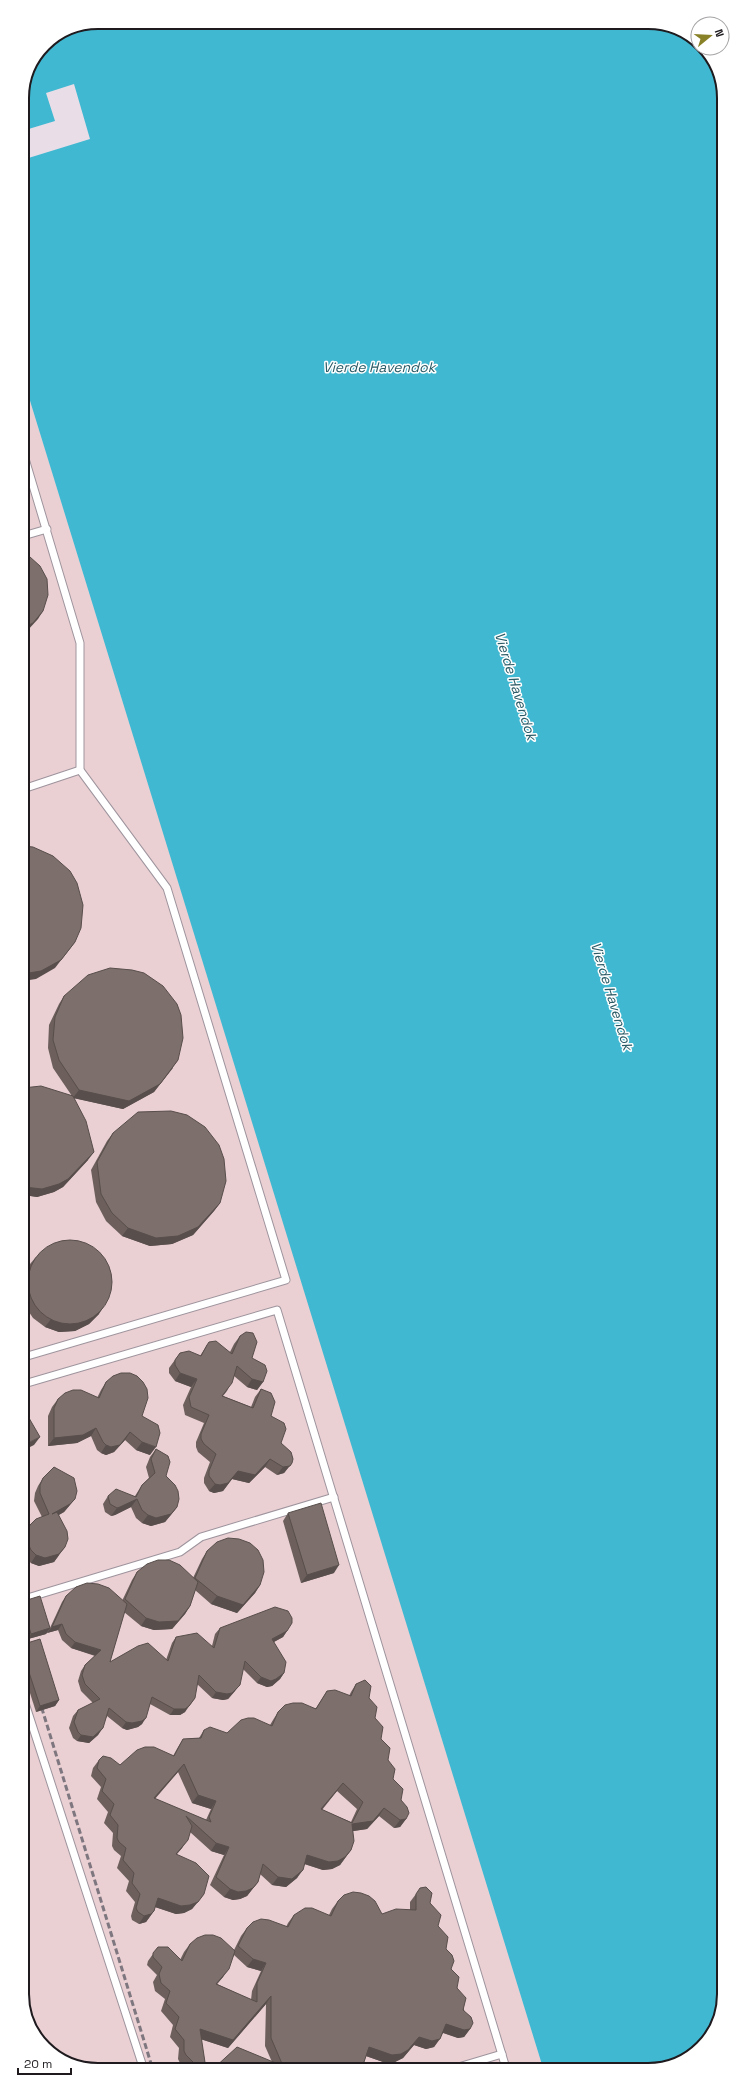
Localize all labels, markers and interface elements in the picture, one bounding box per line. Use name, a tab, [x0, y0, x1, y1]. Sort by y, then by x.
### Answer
north arrow	[690, 16, 730, 56]
text: N	[712, 27, 727, 39]
water label: Vierde Havendok	[323, 358, 437, 376]
water label: Vierde Havendok	[491, 630, 541, 744]
water label: Vierde Havendok	[587, 940, 637, 1054]
scale bar	[18, 2050, 71, 2076]
text: 20 m	[24, 2056, 52, 2072]

